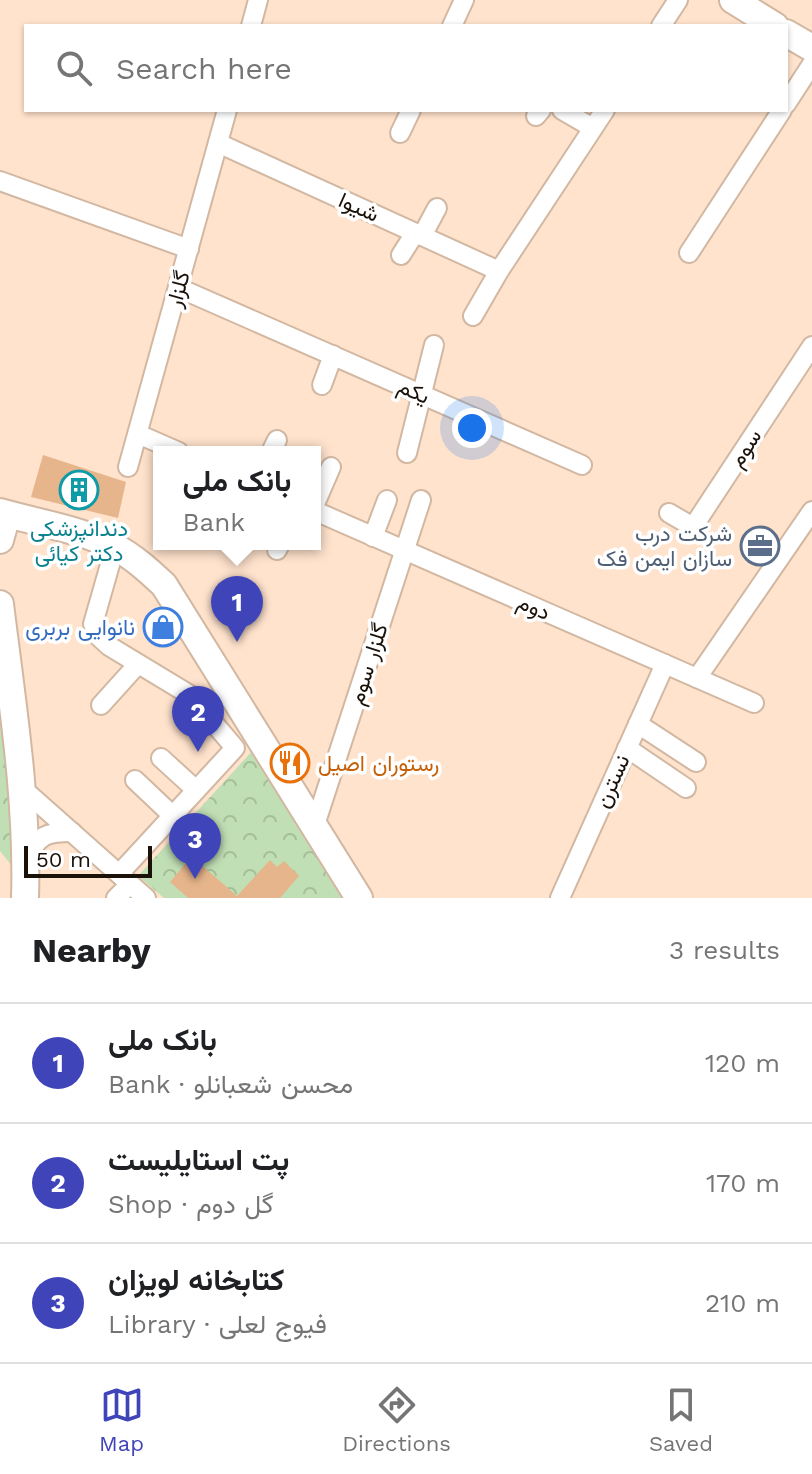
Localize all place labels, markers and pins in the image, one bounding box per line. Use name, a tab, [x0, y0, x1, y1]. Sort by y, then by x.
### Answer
building icon: دندانپزشکی دکتر کیائی	[58, 469, 100, 511]
place label: دندانپزشکی دکتر کیائی	[30, 516, 128, 567]
place label: شرکت درب سازان ایمن فک	[597, 521, 732, 572]
office icon: شرکت درب سازان ایمن فک	[739, 525, 781, 567]
pin: 1	[211, 576, 263, 642]
shop icon: نانوایی بربری	[142, 606, 184, 648]
place label: نانوایی بربری	[25, 615, 135, 641]
pin: 2	[172, 686, 224, 752]
restaurant icon: رستوران اصیل	[269, 742, 311, 784]
place label: رستوران اصیل	[318, 751, 439, 777]
pin: 3	[169, 813, 221, 879]

